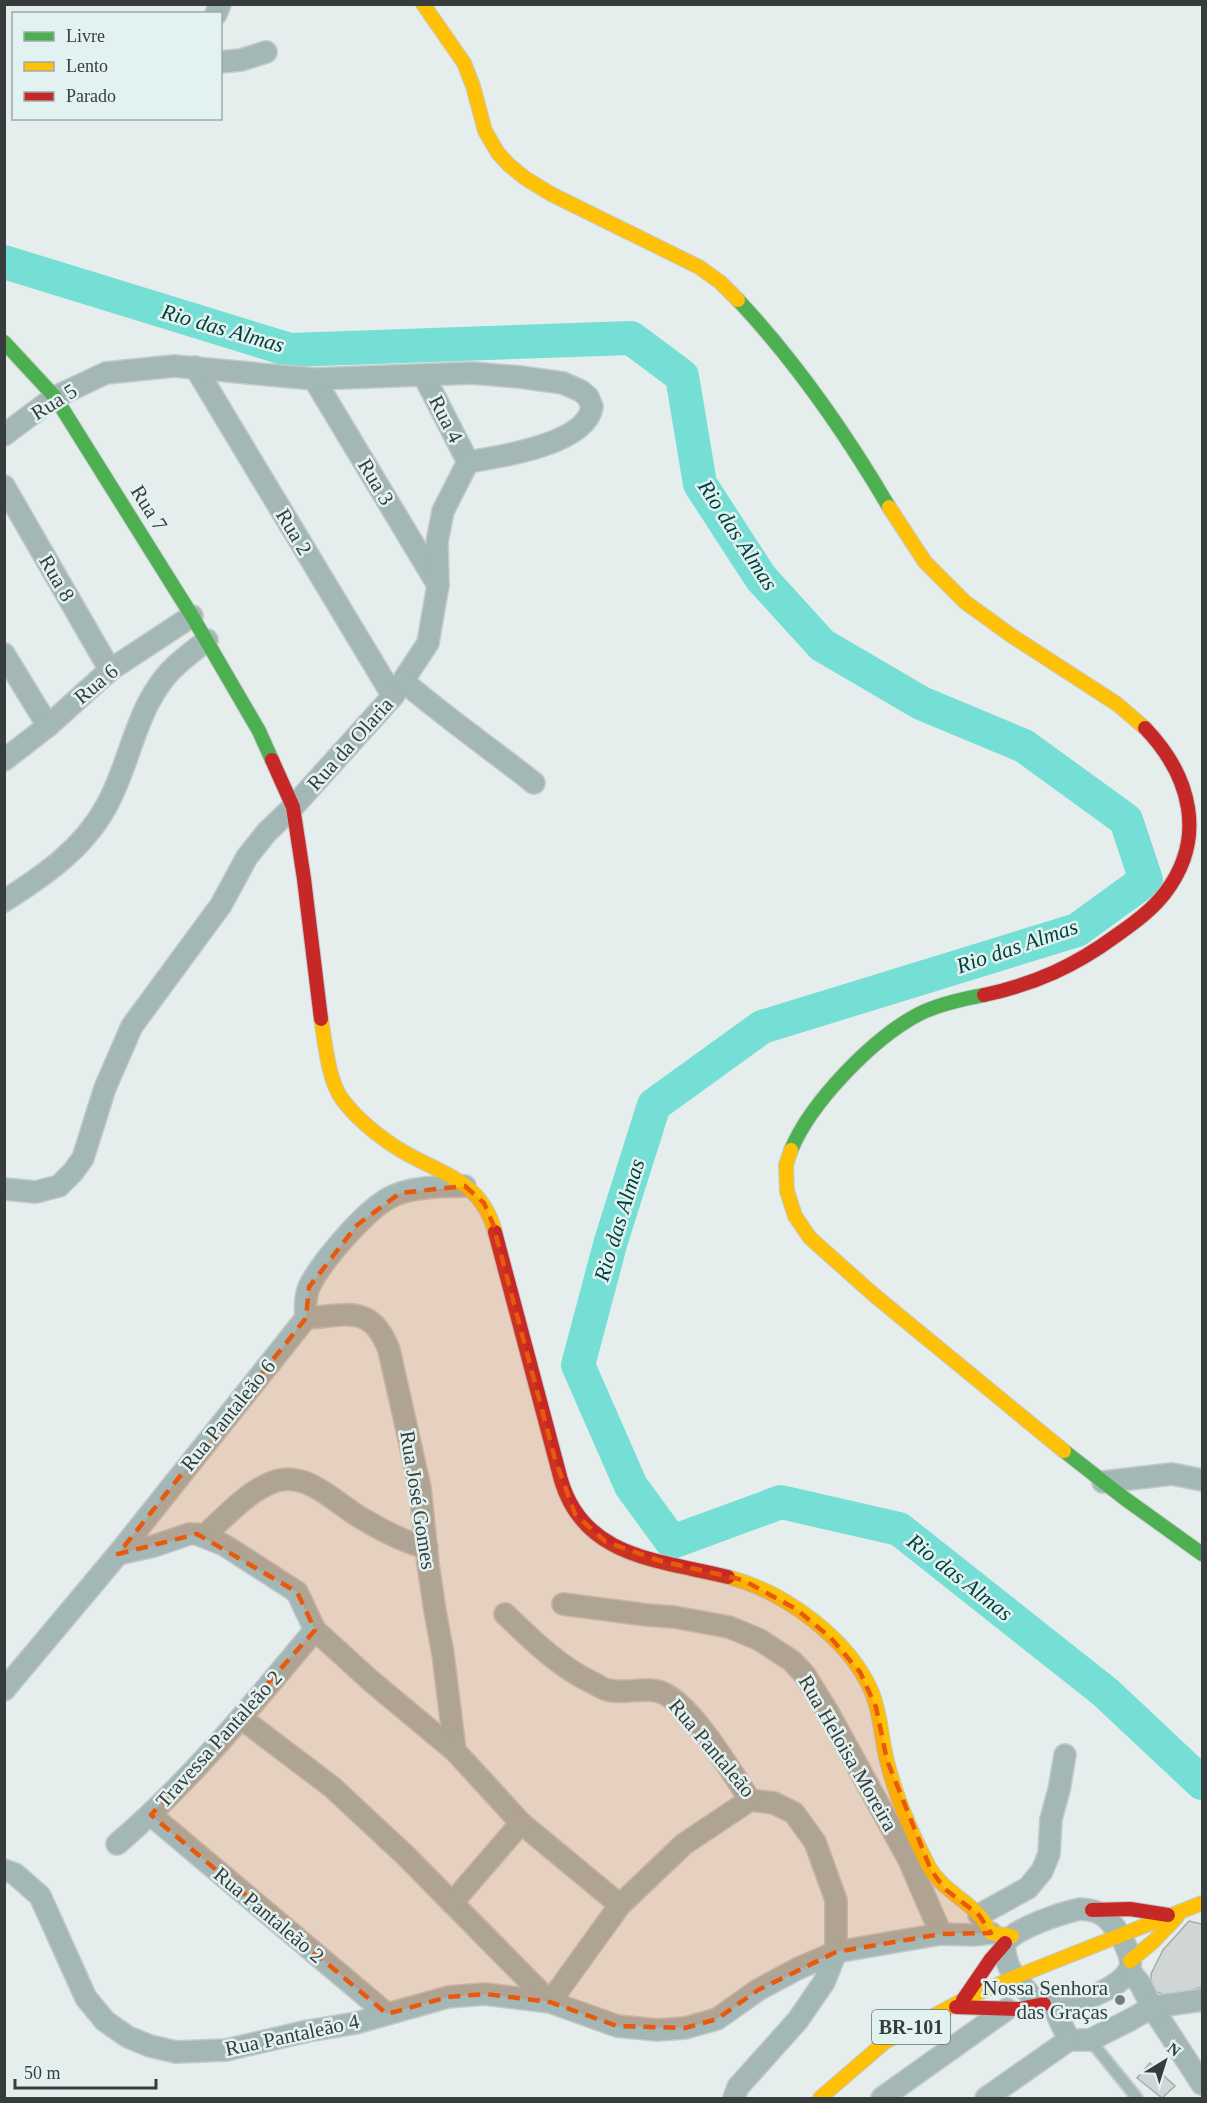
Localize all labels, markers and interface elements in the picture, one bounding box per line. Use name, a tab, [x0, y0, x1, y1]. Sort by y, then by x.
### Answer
legend	[12, 12, 222, 120]
text: Livre	[66, 26, 105, 46]
text: Lento	[66, 56, 108, 76]
text: Parado	[66, 86, 116, 106]
water label: Rio das Almas	[158, 298, 287, 357]
street label: Rua 5	[27, 379, 81, 425]
street label: Rua 4	[424, 391, 468, 447]
street label: Rua 3	[353, 455, 399, 509]
water label: Rio das Almas	[692, 474, 783, 595]
street label: Rua 7	[126, 481, 172, 535]
street label: Rua 2	[271, 505, 317, 559]
street label: Rua 8	[34, 551, 80, 605]
street label: Rua 6	[69, 659, 123, 709]
street label: Rua da Olaria	[302, 692, 398, 795]
water label: Rio das Almas	[952, 914, 1081, 979]
water label: Rio das Almas	[588, 1156, 649, 1285]
street label: Rua Pantaleão 6	[176, 1354, 280, 1476]
street label: Rua José Gomes	[395, 1429, 441, 1571]
water label: Rio das Almas	[902, 1528, 1018, 1626]
street label: Travessa Pantaleão 2	[151, 1665, 287, 1813]
street label: Rua Heloisa Moreira	[794, 1671, 903, 1836]
street label: Rua Pantaleão	[664, 1694, 760, 1802]
street label: Rua Pantaleão 2	[209, 1862, 329, 1968]
place label: Nossa Senhora das Graças	[983, 1976, 1109, 2024]
marker: Nossa Senhora das Graças	[1113, 1993, 1127, 2007]
street label: Rua Pantaleão 4	[223, 2009, 362, 2061]
road number: BR-101	[872, 2010, 950, 2044]
north arrow	[1135, 2031, 1195, 2091]
text: N	[1164, 2039, 1184, 2060]
scale bar	[15, 2052, 156, 2090]
text: 50 m	[24, 2063, 61, 2083]

